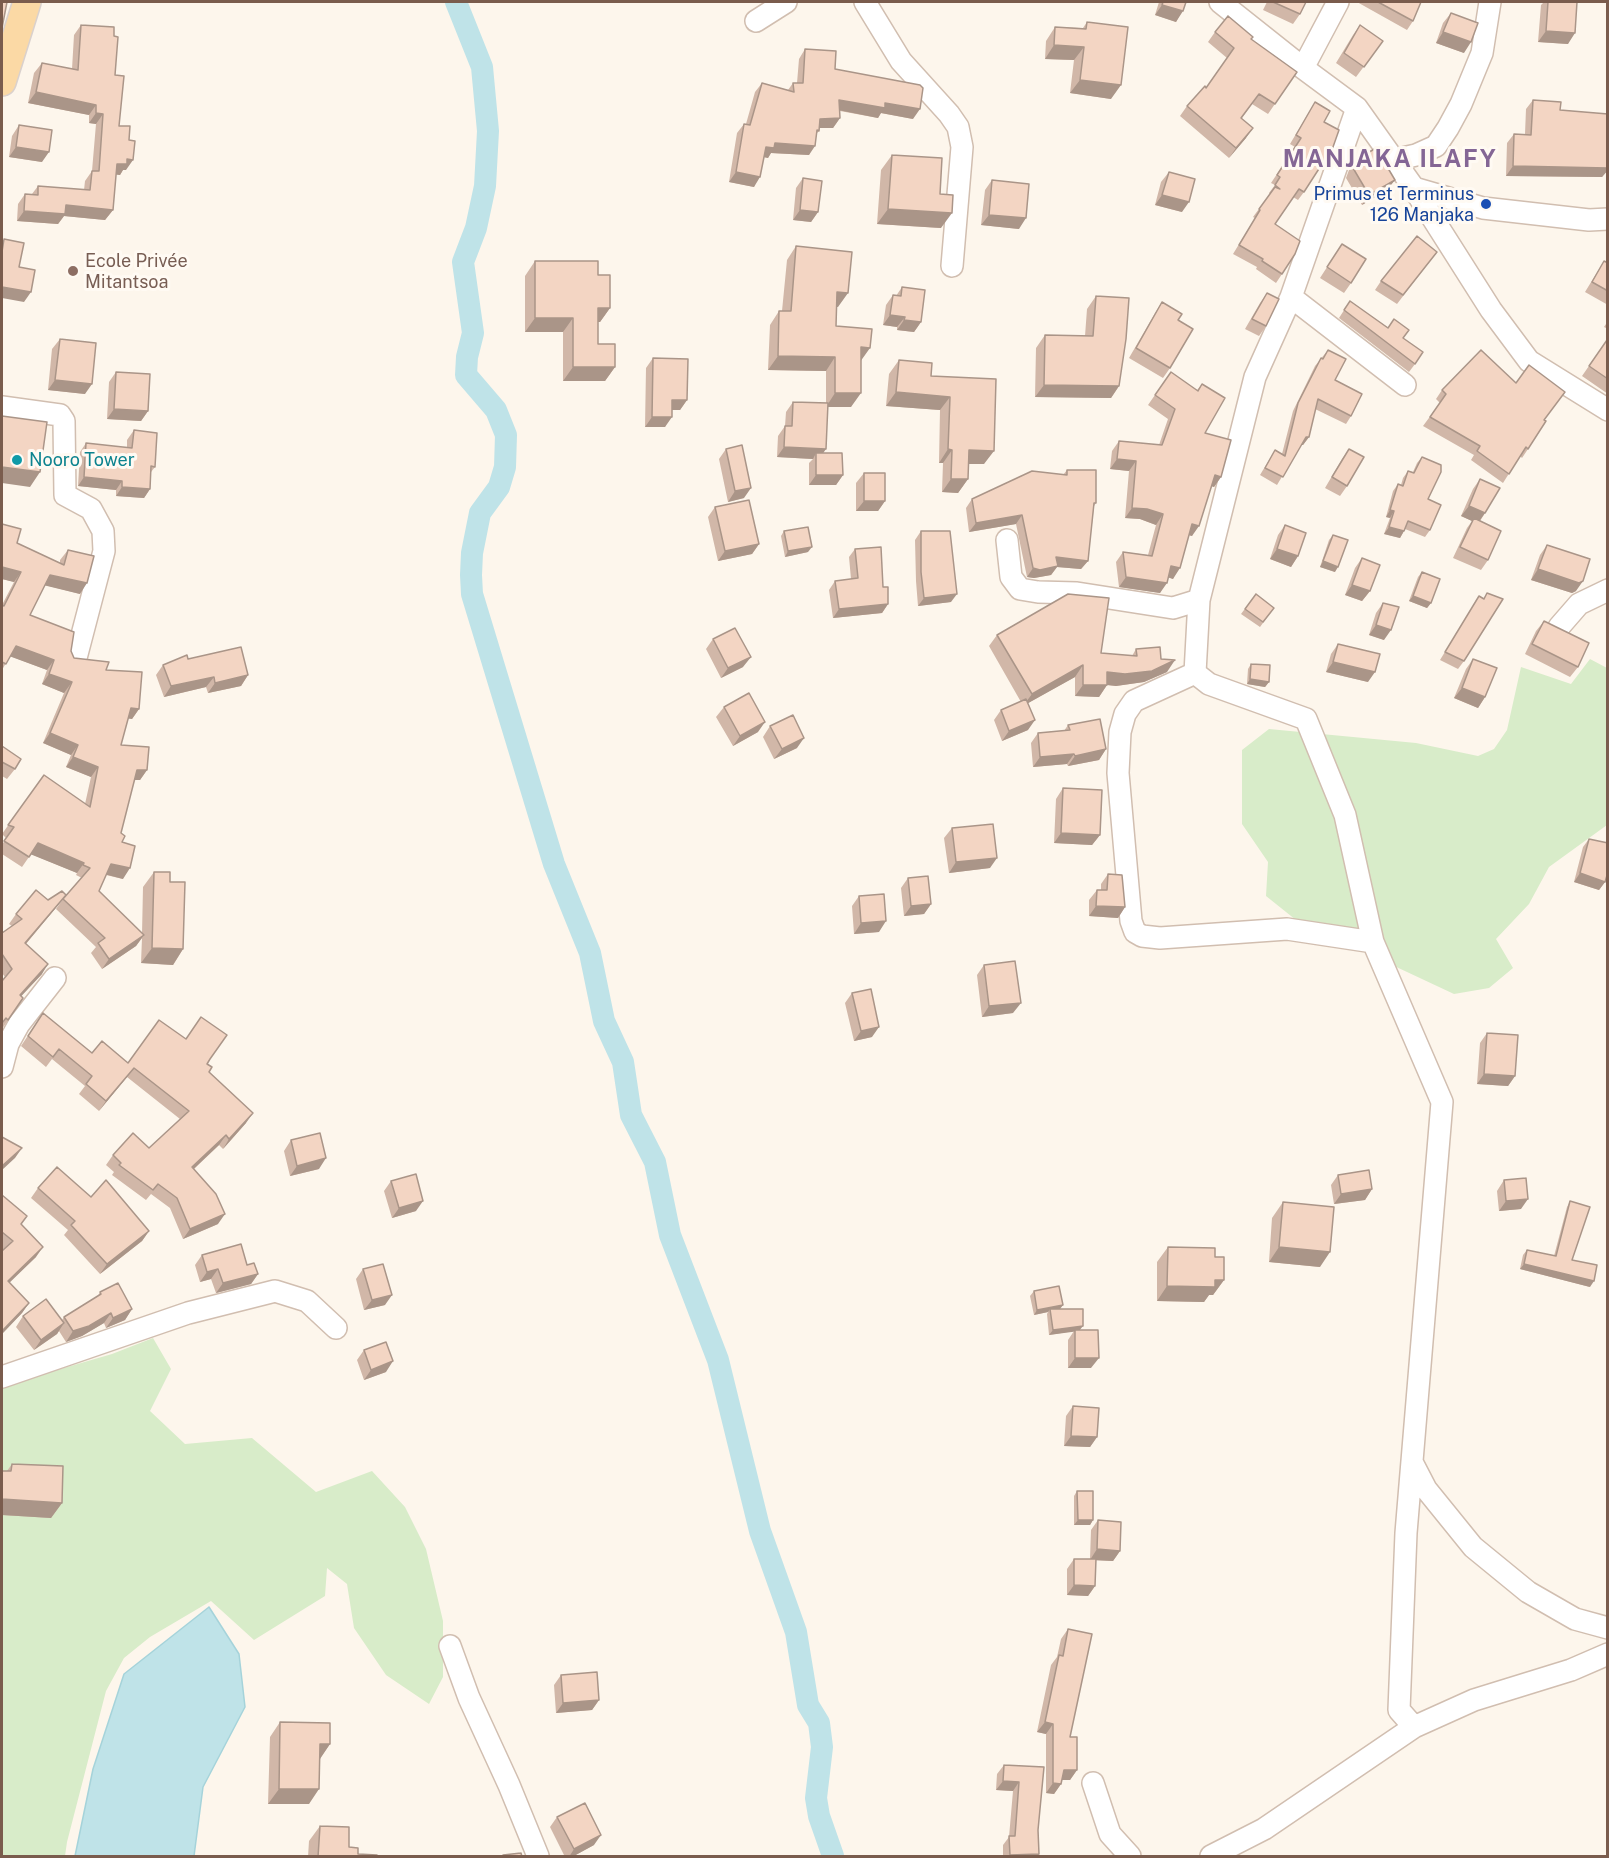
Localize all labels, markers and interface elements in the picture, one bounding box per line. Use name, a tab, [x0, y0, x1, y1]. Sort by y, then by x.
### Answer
district label: MANJAKA ILAFY	[1283, 146, 1497, 174]
place label: Primus et Terminus 126 Manjaka	[1314, 183, 1474, 226]
marker: Primus et Terminus 126 Manjaka	[1479, 197, 1493, 211]
place label: Ecole Privée Mitantsoa	[85, 250, 188, 292]
marker: Ecole Privée Mitantsoa	[66, 264, 80, 278]
place label: Nooro Tower	[29, 449, 135, 471]
marker: Nooro Tower	[10, 453, 24, 467]

